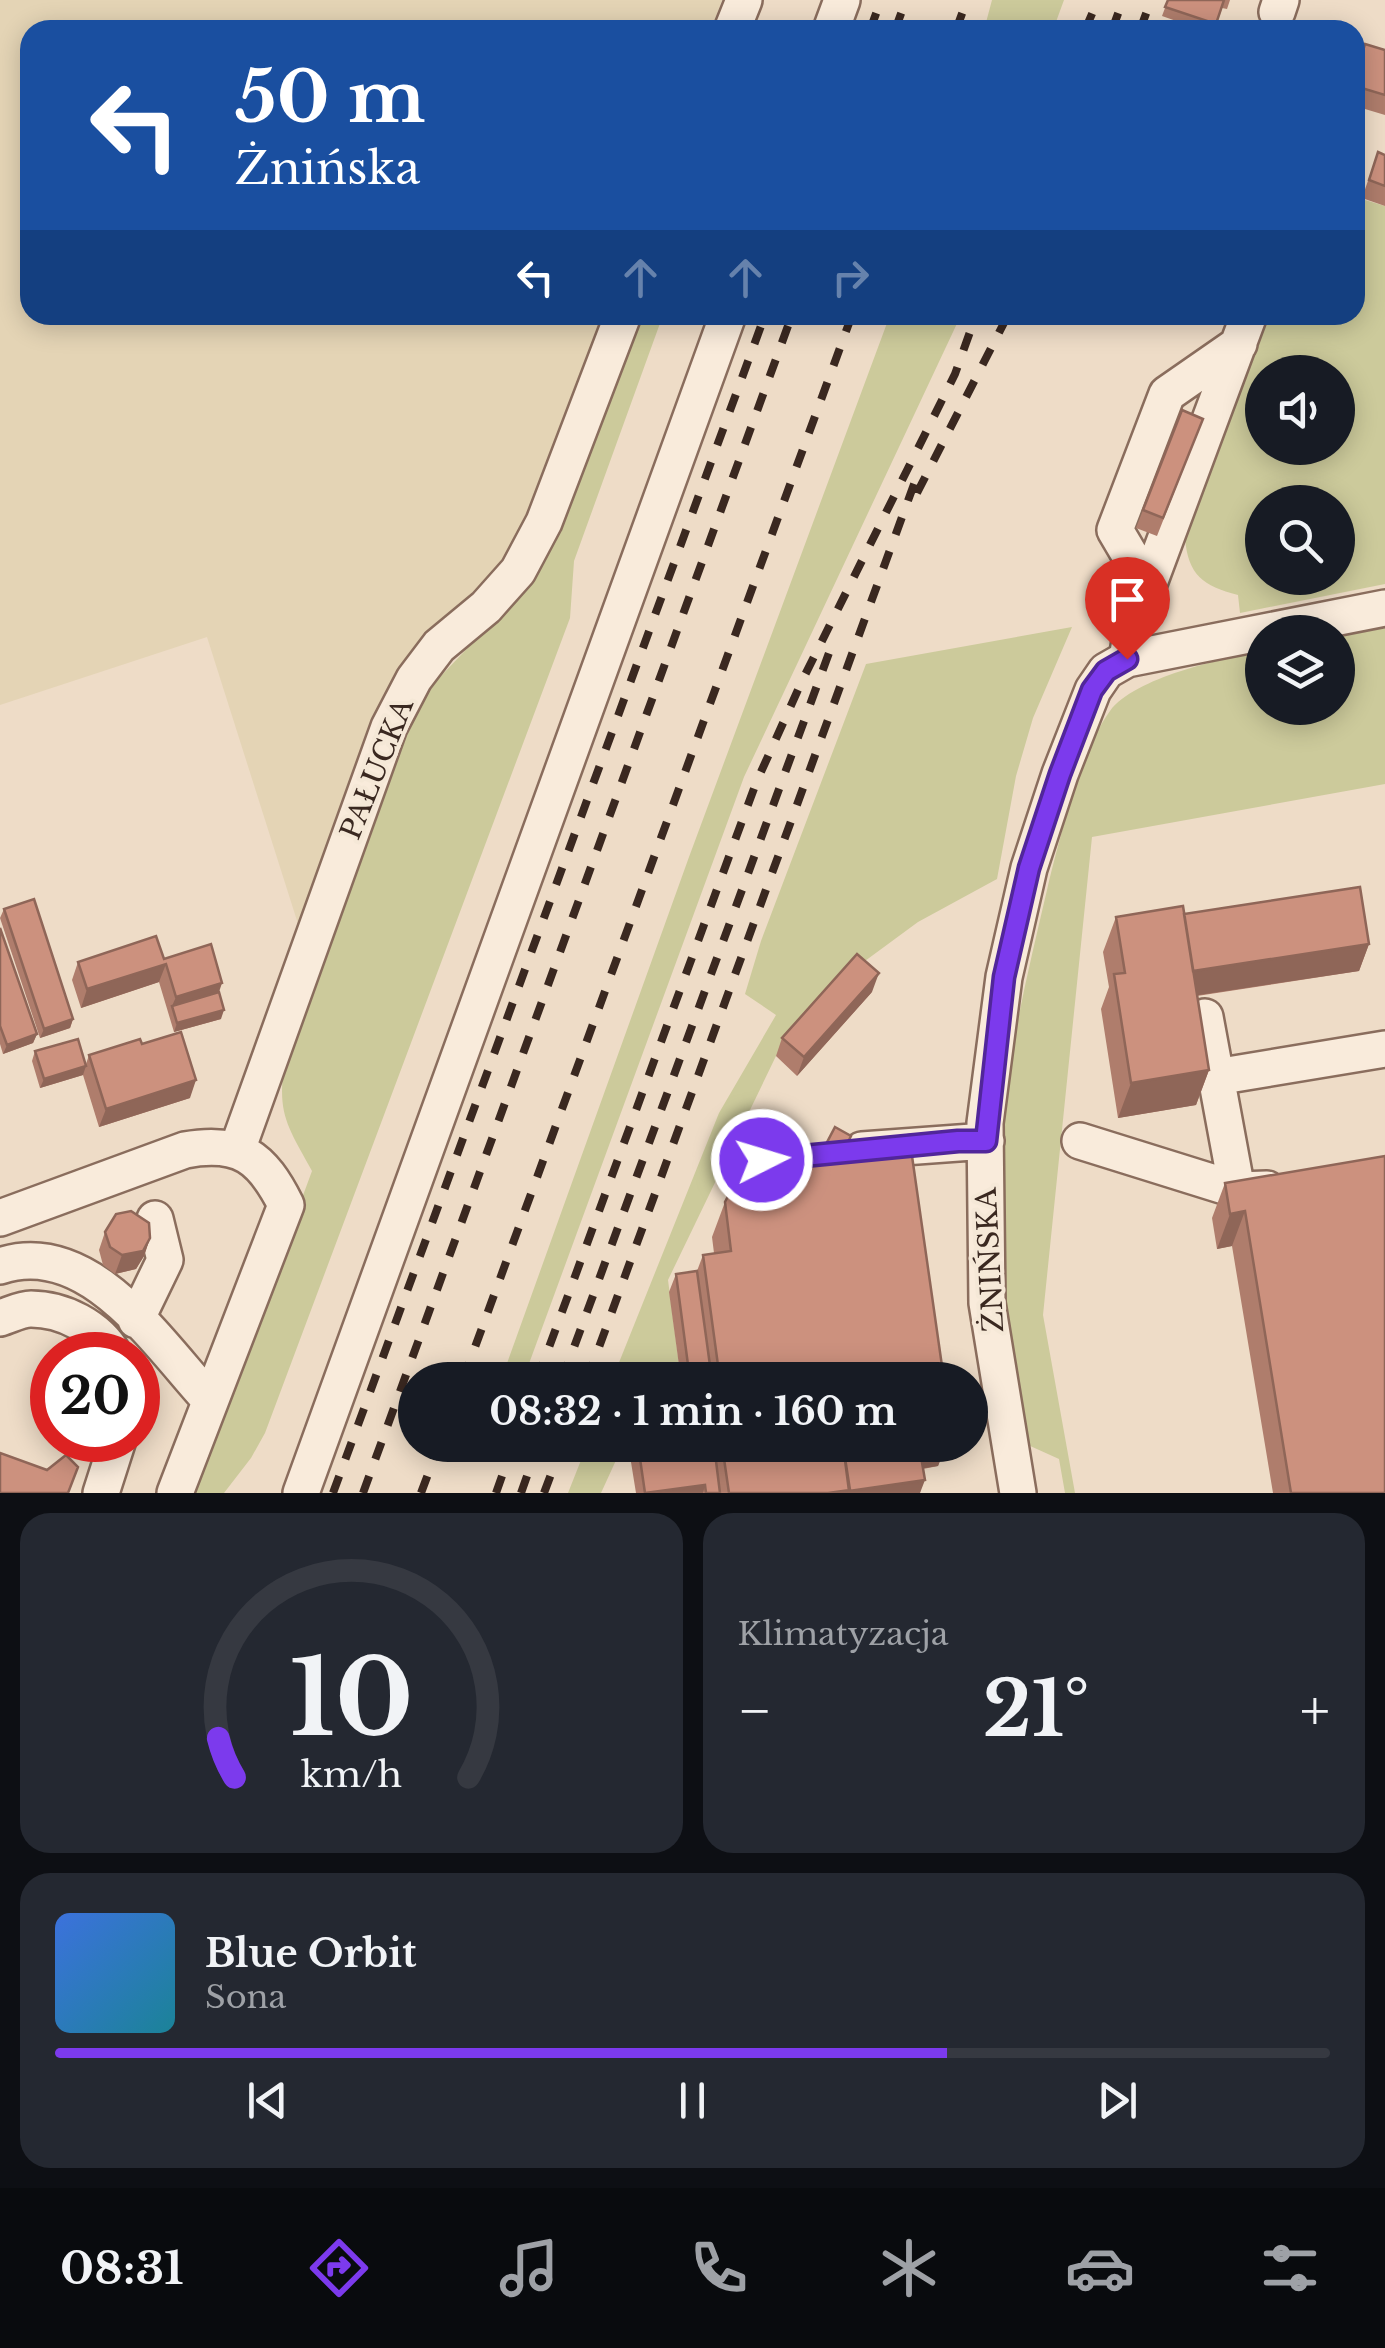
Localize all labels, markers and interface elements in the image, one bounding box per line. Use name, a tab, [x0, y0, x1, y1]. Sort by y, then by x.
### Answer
text: 50 m	[235, 54, 426, 141]
icon: left	[70, 60, 200, 190]
text: Żnińska	[235, 140, 420, 196]
icon: left	[508, 250, 563, 305]
icon: ahead	[613, 250, 668, 305]
icon: ahead	[718, 250, 773, 305]
icon: right	[823, 250, 878, 305]
map controls	[1245, 355, 1355, 725]
button: sound	[1245, 355, 1355, 465]
button: search	[1245, 485, 1355, 595]
pin	[1085, 557, 1170, 660]
icon: arrive	[1100, 572, 1155, 627]
button: layers	[1245, 615, 1355, 725]
street label: PAŁUCKA	[333, 693, 421, 845]
position arrow	[710, 1108, 814, 1212]
street label: ŻNIŃSKA	[969, 1186, 1011, 1333]
speed limit sign: 20	[30, 1332, 160, 1462]
text: 08:32 · 1 min · 160 m	[489, 1388, 897, 1435]
text: Klimatyzacja	[738, 1614, 949, 1654]
text: 10	[289, 1634, 413, 1763]
text: 21°	[983, 1663, 1089, 1756]
text: −	[738, 1677, 772, 1745]
text: +	[1300, 1677, 1330, 1745]
text: km/h	[301, 1752, 402, 1797]
text: Blue Orbit	[205, 1930, 416, 1977]
text: Sona	[205, 1977, 286, 2017]
icon: previous	[240, 2073, 295, 2128]
icon: pause	[665, 2073, 720, 2128]
icon: next	[1090, 2073, 1145, 2128]
icon: directions	[304, 2233, 374, 2303]
icon: music	[494, 2233, 564, 2303]
icon: phone	[684, 2233, 754, 2303]
icon: climate	[874, 2233, 944, 2303]
icon: car	[1065, 2233, 1135, 2303]
icon: filters	[1255, 2233, 1325, 2303]
text: 08:31	[60, 2240, 184, 2296]

